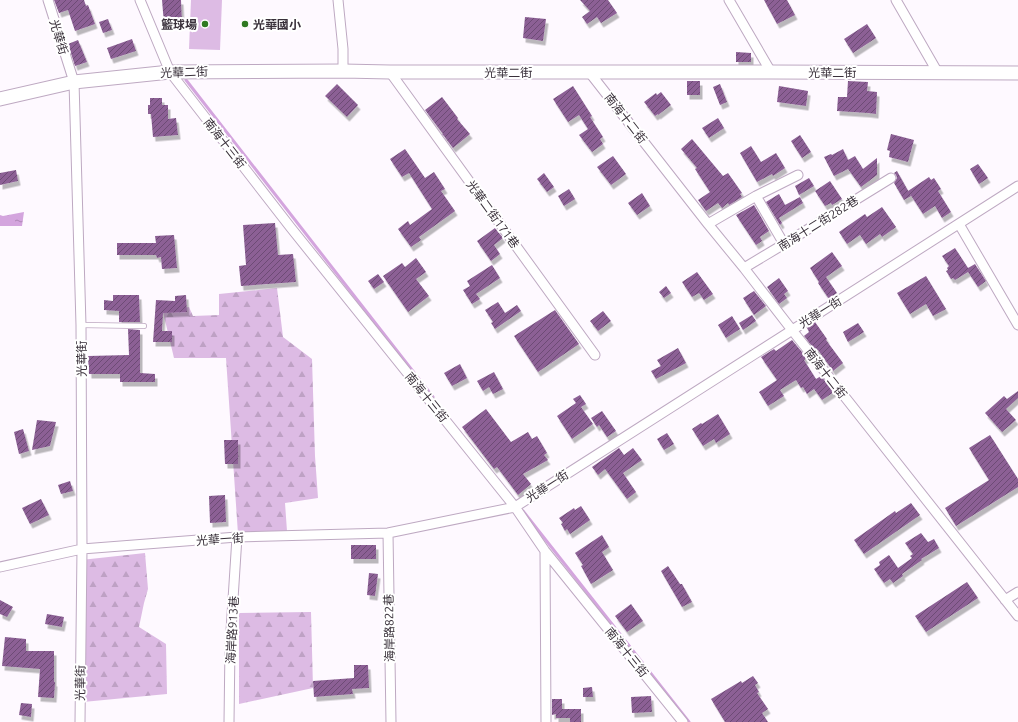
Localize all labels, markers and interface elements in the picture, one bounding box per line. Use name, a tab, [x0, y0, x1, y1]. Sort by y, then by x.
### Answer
street label: 光華街	[48, 18, 70, 56]
place label: 籃球場	[161, 18, 197, 31]
place label: 光華國小	[253, 18, 301, 31]
marker: 籃球場	[200, 19, 210, 29]
marker: 光華國小	[240, 19, 250, 29]
street label: 光華二街	[160, 65, 208, 79]
street label: 光華二街	[484, 66, 532, 79]
street label: 光華二街	[808, 66, 856, 79]
street label: 南海十二街	[602, 90, 650, 146]
street label: 南海十三街	[201, 115, 249, 171]
street label: 光華二街171巷	[464, 178, 522, 250]
street label: 南海十二街282巷	[775, 193, 861, 253]
street label: 光華一街	[796, 294, 844, 330]
street label: 光華街	[75, 341, 88, 377]
street label: 南海十二街	[802, 345, 850, 401]
street label: 南海十三街	[403, 370, 451, 424]
street label: 光華一街	[523, 467, 571, 505]
street label: 光華一街	[196, 531, 244, 547]
street label: 海岸路822巷	[382, 594, 396, 662]
street label: 海岸路913巷	[224, 596, 240, 664]
street label: 南海十三街	[603, 625, 651, 679]
street label: 光華街	[73, 665, 87, 701]

